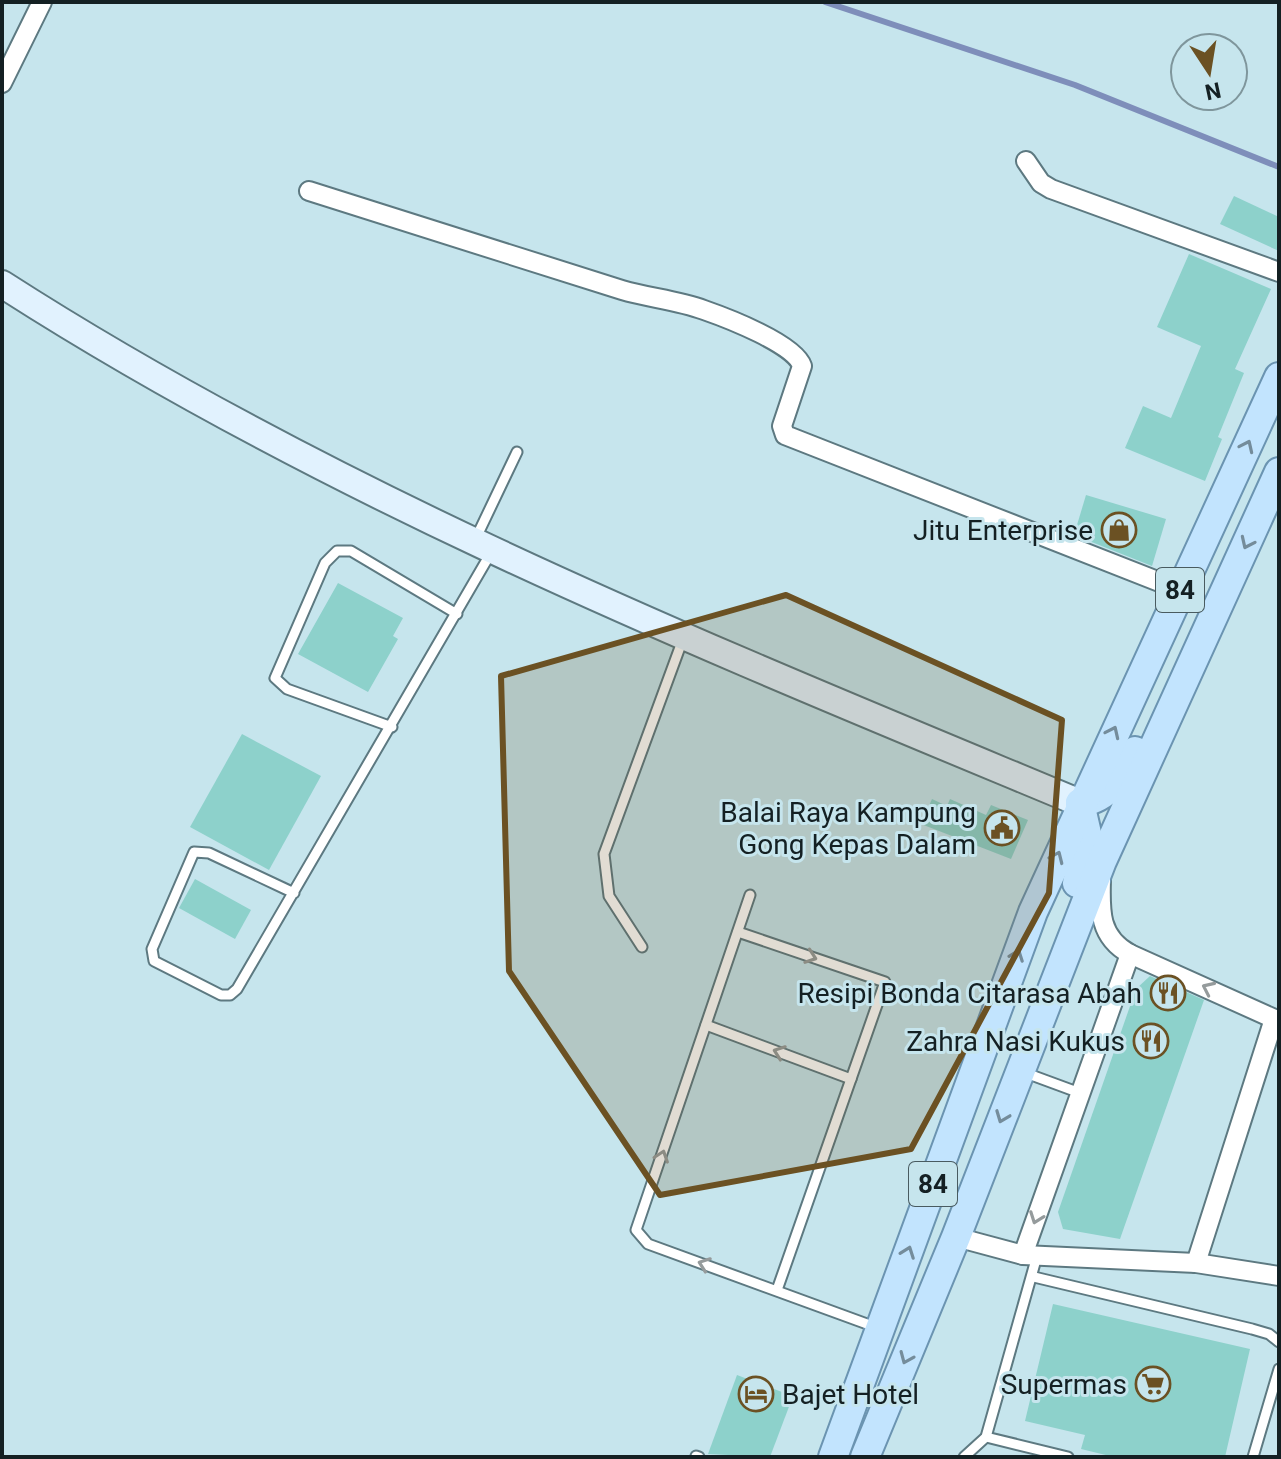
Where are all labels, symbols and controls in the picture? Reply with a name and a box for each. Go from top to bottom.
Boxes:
north arrow [1169,32,1249,112]
text: N [1203,77,1223,105]
one-way arrow [1238,440,1254,454]
shop icon: Jitu Enterprise [1100,511,1138,549]
place label: Jitu Enterprise [913,514,1093,547]
one-way arrow [1240,535,1256,549]
road number: 84 [1156,568,1204,612]
one-way arrow [1103,726,1119,740]
place label: Balai Raya Kampung Gong Kepas Dalam [720,796,976,861]
public building icon: Balai Raya Kampung Gong Kepas Dalam [983,809,1021,847]
one-way arrow [1047,851,1063,865]
one-way arrow [804,947,818,963]
one-way arrow [1007,949,1024,963]
restaurant icon: Resipi Bonda Citarasa Abah [1149,974,1187,1012]
place label: Resipi Bonda Citarasa Abah [797,977,1142,1010]
one-way arrow [1202,982,1216,998]
restaurant icon: Zahra Nasi Kukus [1132,1022,1170,1060]
place label: Zahra Nasi Kukus [906,1025,1125,1058]
one-way arrow [772,1045,786,1062]
one-way arrow [995,1109,1012,1123]
one-way arrow [652,1150,668,1164]
road number: 84 [909,1162,957,1206]
one-way arrow [1029,1210,1046,1224]
one-way arrow [898,1246,915,1260]
one-way arrow [697,1257,711,1274]
one-way arrow [899,1350,915,1364]
supermarket icon: Supermas [1134,1365,1172,1403]
place label: Supermas [1001,1368,1127,1401]
hotel icon: Bajet Hotel [737,1375,775,1413]
place label: Bajet Hotel [782,1378,919,1411]

